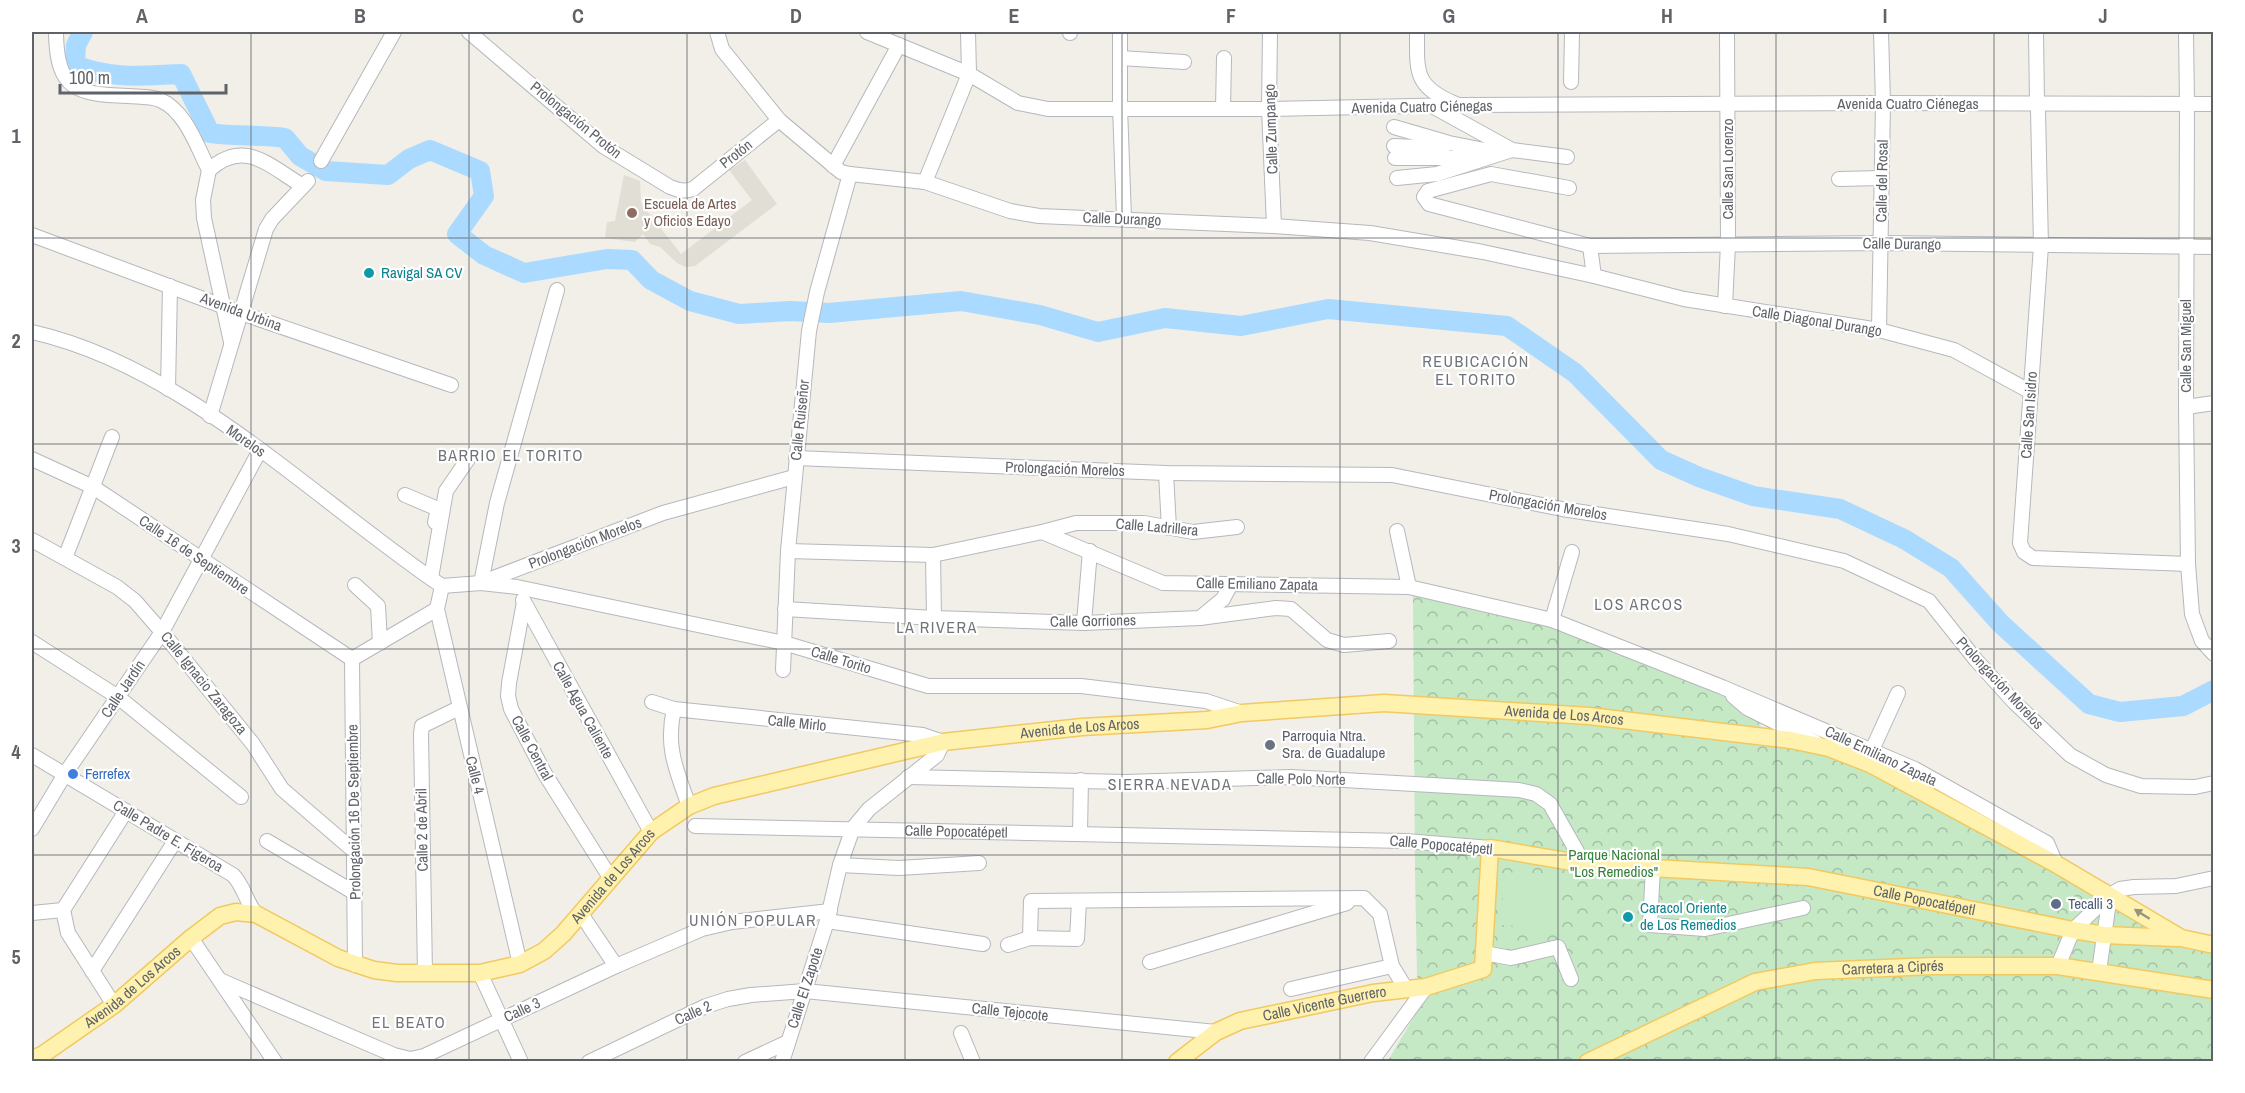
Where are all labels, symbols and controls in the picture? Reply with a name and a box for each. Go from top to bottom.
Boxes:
text: A [136,2,148,29]
text: B [354,2,366,29]
text: C [572,2,584,29]
text: D [790,2,802,29]
text: E [1009,2,1020,29]
text: F [1226,2,1236,29]
text: G [1443,2,1455,29]
text: H [1661,2,1673,29]
text: I [1883,2,1887,29]
text: J [2098,2,2108,29]
scale bar [60,57,226,95]
text: 100 m [69,65,110,90]
street label: Prolongación Protón [526,76,627,163]
street label: Calle Zumpango [1258,83,1283,174]
street label: Avenida Cuatro Ciénegas [1836,93,1979,114]
street label: Avenida Cuatro Ciénegas [1350,95,1493,118]
street label: Calle San Lorenzo [1717,118,1738,220]
text: 1 [11,122,21,149]
street label: Protón [715,134,756,173]
street label: Calle del Rosal [1870,139,1893,223]
place label: Escuela de Artes y Oficios Edayo [644,193,736,231]
marker: Escuela de Artes y Oficios Edayo [625,206,639,220]
street label: Calle Durango [1082,207,1162,230]
street label: Calle Durango [1863,232,1942,255]
place label: Ravigal SA CV [381,262,463,283]
marker: Ravigal SA CV [362,266,376,280]
street label: Avenida Urbina [197,287,285,336]
street label: Calle San Miguel [2175,299,2196,393]
street label: Calle Diagonal Durango [1751,300,1884,341]
text: 2 [11,327,21,354]
district label: REUBICACIÓN EL TORITO [1422,350,1530,390]
street label: Calle San Isidro [2015,370,2042,459]
street label: Calle Ruiseñor [785,378,814,462]
street label: Morelos [222,419,270,462]
district label: BARRIO EL TORITO [438,444,584,466]
street label: Prolongación Morelos [1005,456,1125,481]
street label: Prolongación Morelos [1487,484,1609,525]
street label: Calle 16 de Septiembre [135,510,254,600]
street label: Prolongación Morelos [525,511,644,574]
street label: Calle Ladrillera [1115,512,1199,541]
text: 3 [11,532,21,559]
street label: Calle Emiliano Zapata [1196,572,1318,595]
district label: LOS ARCOS [1594,593,1684,615]
street label: Calle Gorriones [1050,609,1136,632]
district label: LA RIVERA [896,616,978,638]
street label: Calle Ignacio Zaragoza [156,627,253,739]
street label: Prolongación Morelos [1952,632,2049,734]
street label: Calle Torito [808,640,874,679]
street label: Calle Jardín [96,656,150,722]
street label: Calle Agua Caliente [548,657,619,763]
street label: Avenida de Los Arcos [1503,700,1625,730]
street label: Calle Mirlo [767,709,828,736]
street label: Calle Central [506,711,558,784]
street label: Avenida de Los Arcos [1018,713,1140,744]
street label: Calle Emiliano Zapata [1822,720,1941,791]
street label: Prolongación 16 De Septiembre [341,724,366,900]
place label: Parroquia Ntra. Sra. de Guadalupe [1282,725,1385,763]
text: 4 [11,738,21,765]
marker: Parroquia Ntra. Sra. de Guadalupe [1263,738,1277,752]
street label: Calle 4 [461,754,490,796]
place label: Ferrefex [85,763,131,784]
marker: Ferrefex [66,767,80,781]
street label: Calle Polo Norte [1256,767,1346,790]
district label: SIERRA NEVADA [1108,773,1232,795]
street label: Calle 2 de Abril [410,788,433,872]
street label: Calle Padre E. Figeroa [109,794,227,877]
street label: Calle Popocatépetl [904,819,1008,843]
street label: Avenida de Los Arcos [565,824,660,929]
street label: Calle Popocatépetl [1389,830,1493,859]
park label: Parque Nacional "Los Remedios" [1568,844,1660,882]
street label: Calle Popocatépetl [1872,879,1977,920]
place label: Tecalli 3 [2068,893,2113,914]
place label: Caracol Oriente de Los Remedios [1640,897,1736,935]
marker: Tecalli 3 [2049,897,2063,911]
district label: UNIÓN POPULAR [689,909,817,931]
one-way arrow [2134,909,2150,920]
marker: Caracol Oriente de Los Remedios [1621,910,1635,924]
street label: Avenida de Los Arcos [79,941,185,1033]
text: 5 [11,943,21,970]
street label: Calle El Zapote [782,944,828,1031]
street label: Carretera a Ciprés [1841,955,1944,980]
street label: Calle Vicente Guerrero [1261,981,1388,1026]
street label: Calle 3 [500,992,544,1027]
street label: Calle 2 [671,995,715,1030]
street label: Calle Tejocote [971,997,1050,1026]
district label: EL BEATO [372,1011,446,1033]

